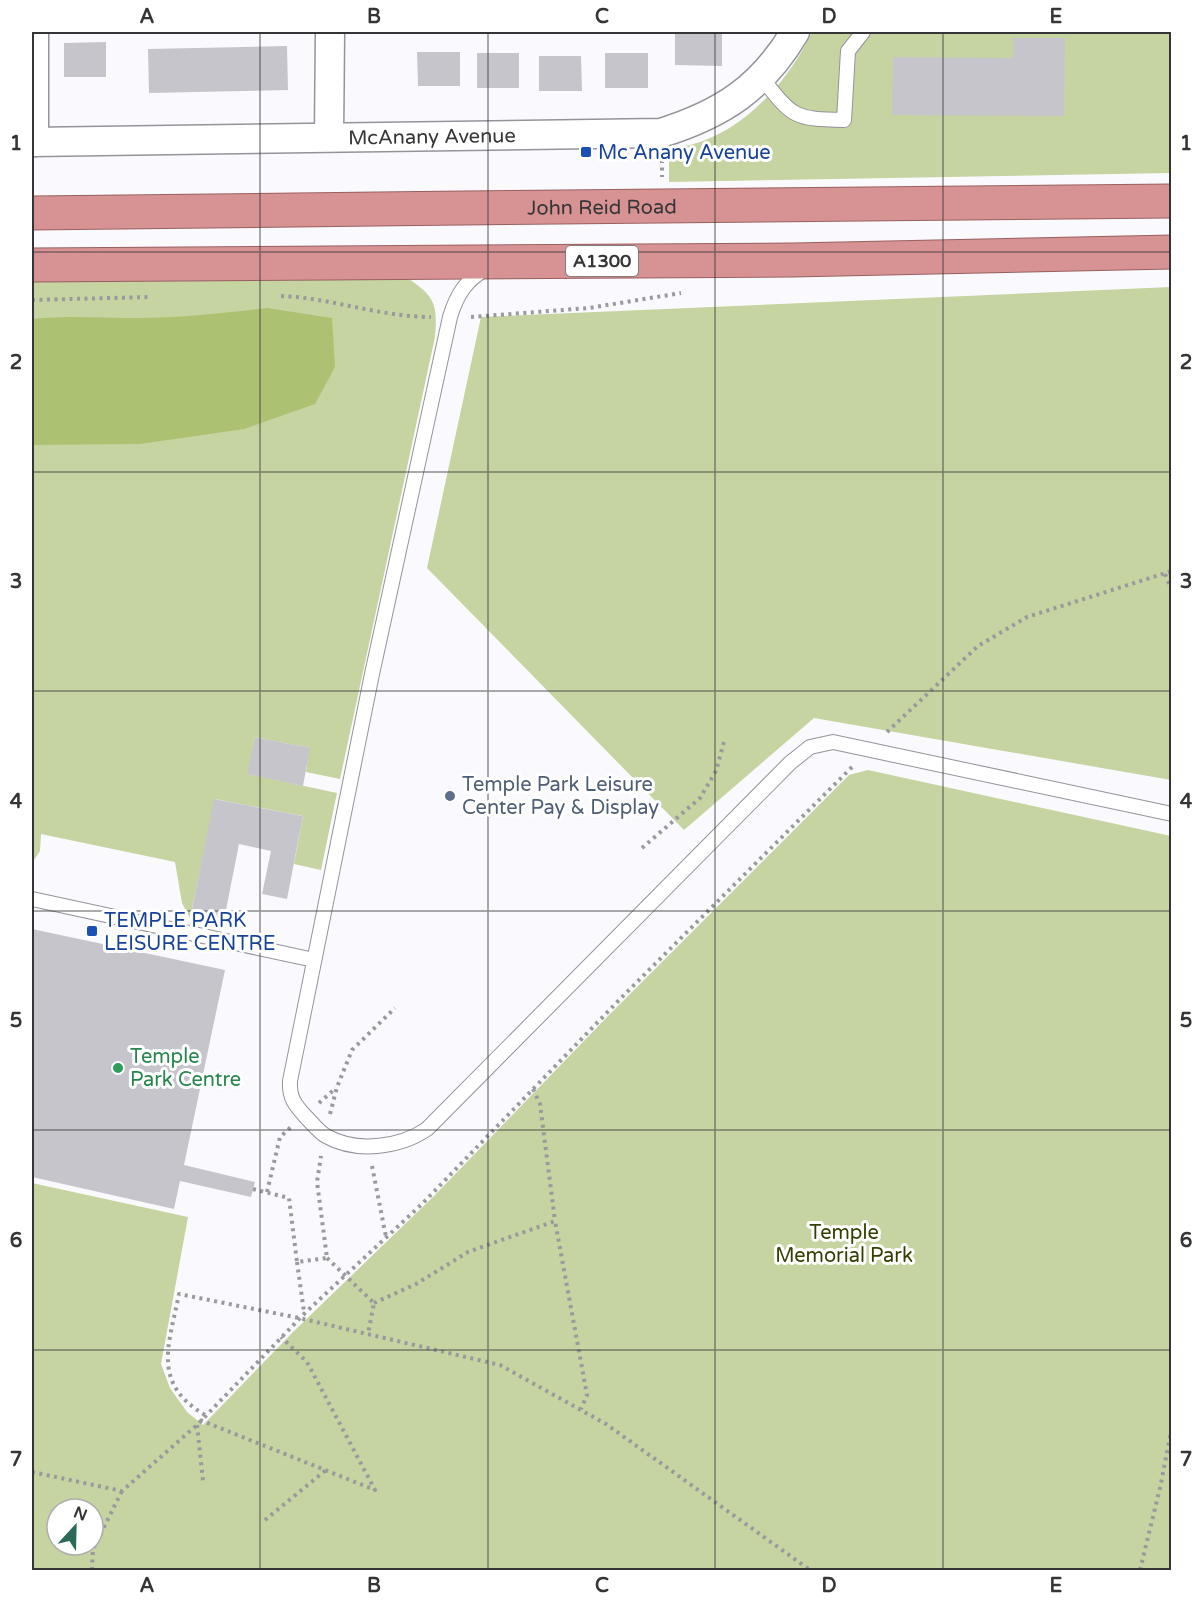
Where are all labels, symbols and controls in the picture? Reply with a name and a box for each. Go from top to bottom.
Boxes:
text: A [140,5,155,29]
text: B [367,5,381,29]
text: C [595,5,609,29]
text: D [821,5,837,29]
text: E [1050,5,1063,29]
street label: McAnany Avenue [348,124,516,150]
text: 1 [10,132,22,156]
text: 1 [1180,132,1192,156]
place label: Mc Anany Avenue [598,141,771,165]
marker: Mc Anany Avenue [579,145,593,159]
street label: John Reid Road [527,195,677,221]
road number: A1300 [566,246,638,276]
text: 2 [10,351,22,375]
text: 2 [1180,351,1192,375]
text: 3 [10,570,22,594]
text: 3 [1180,570,1192,594]
place label: Temple Park Leisure Center Pay & Display [462,773,659,820]
marker: Temple Park Leisure Center Pay & Display [443,789,457,803]
text: 4 [10,790,23,814]
text: 4 [1180,790,1193,814]
place label: TEMPLE PARK LEISURE CENTRE [104,909,276,956]
marker: TEMPLE PARK LEISURE CENTRE [85,924,99,938]
text: 5 [10,1009,22,1033]
text: 5 [1180,1009,1192,1033]
place label: Temple Park Centre [130,1045,241,1092]
marker: Temple Park Centre [111,1061,125,1075]
park label: Temple Memorial Park [775,1221,913,1268]
text: 6 [10,1229,22,1253]
text: 6 [1180,1229,1192,1253]
text: 7 [10,1448,22,1472]
text: 7 [1180,1448,1192,1472]
north arrow [45,1497,105,1557]
text: N [71,1502,90,1526]
text: A [140,1574,155,1598]
text: B [367,1574,381,1598]
text: C [595,1574,609,1598]
text: D [821,1574,837,1598]
text: E [1050,1574,1063,1598]

